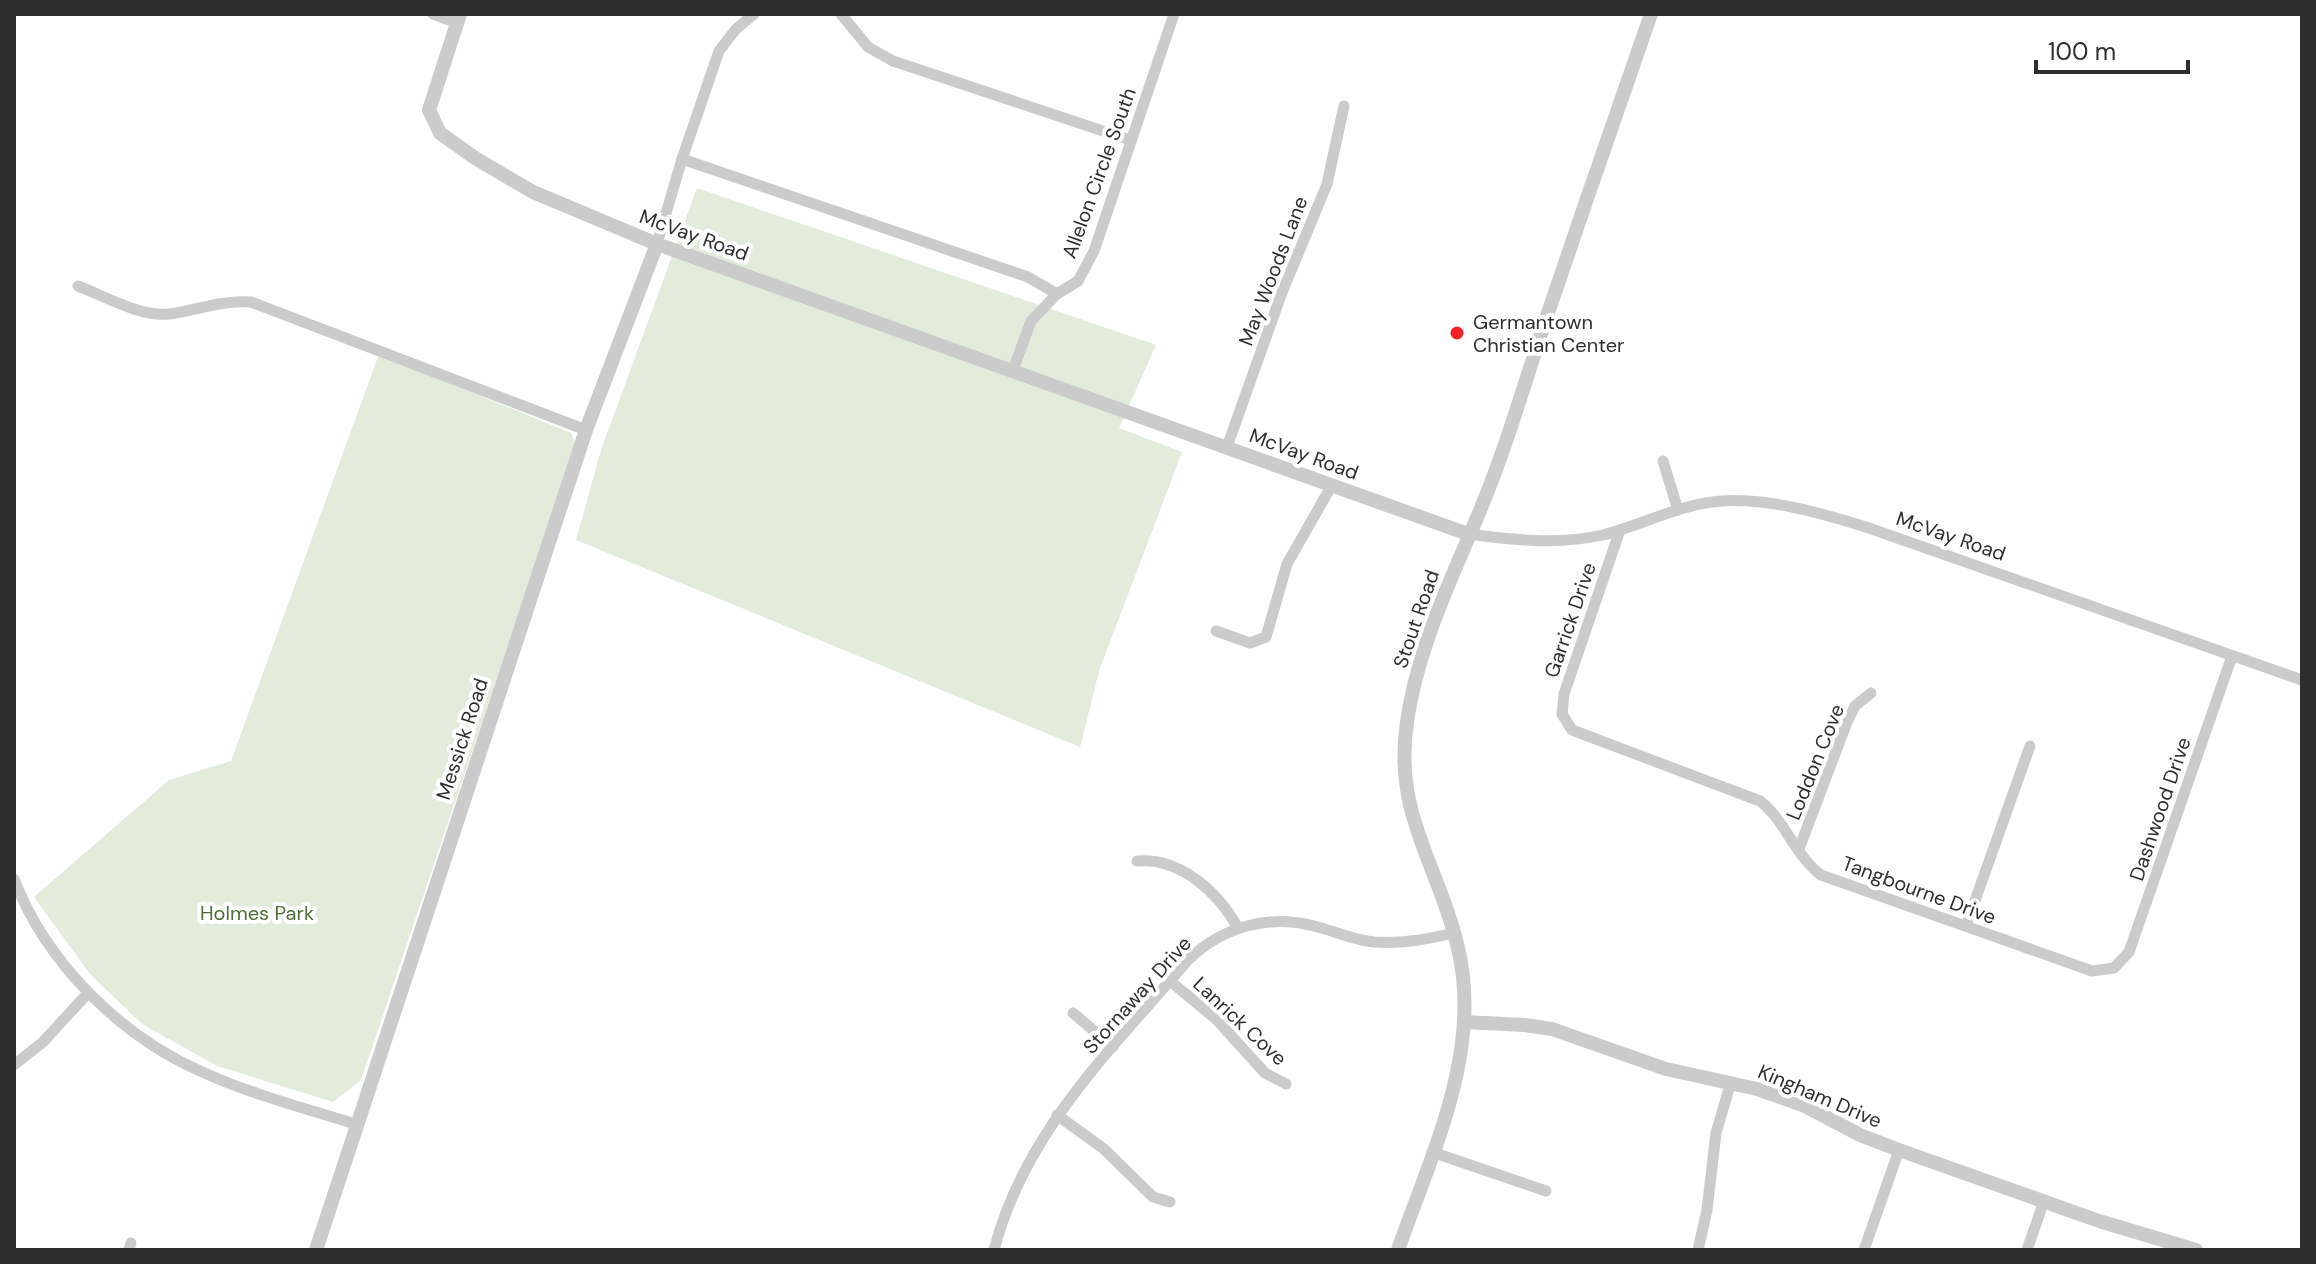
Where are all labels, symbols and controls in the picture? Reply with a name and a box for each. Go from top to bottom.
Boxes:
scale bar [2036,24,2188,74]
text: 100 m [2048,36,2116,67]
street label: Allelon Circle South [1056,84,1142,262]
street label: May Woods Lane [1233,193,1313,349]
street label: McVay Road [636,203,752,267]
place label: Germantown Christian Center [1473,309,1624,358]
marker: Germantown Christian Center [1448,324,1466,342]
street label: McVay Road [1246,422,1362,486]
street label: McVay Road [1893,505,2009,567]
street label: Garrick Drive [1538,559,1602,681]
street label: Stout Road [1387,566,1445,672]
street label: Messick Road [430,675,494,803]
street label: Loddon Cove [1780,700,1850,824]
street label: Dashwood Drive [2123,734,2197,884]
street label: Tangbourne Drive [1838,850,2000,930]
park label: Holmes Park [200,900,314,926]
street label: Stornaway Drive [1077,931,1197,1059]
street label: Lanrick Cove [1188,971,1292,1071]
street label: Kingham Drive [1754,1058,1886,1134]

